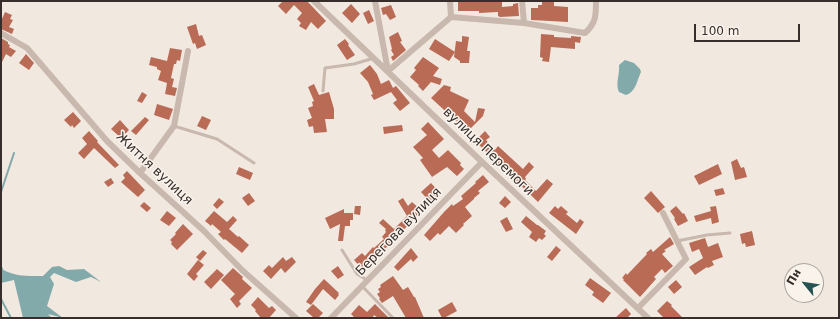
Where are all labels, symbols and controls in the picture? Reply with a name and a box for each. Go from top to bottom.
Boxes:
scale bar [696,16,802,42]
text: 100 m [701,24,739,38]
street label: вулиця Перемоги [439,105,537,199]
street label: Житня вулиця [112,129,196,209]
street label: Берегова вулиця [353,185,445,279]
north arrow [784,263,824,303]
text: Пн [784,267,804,288]

